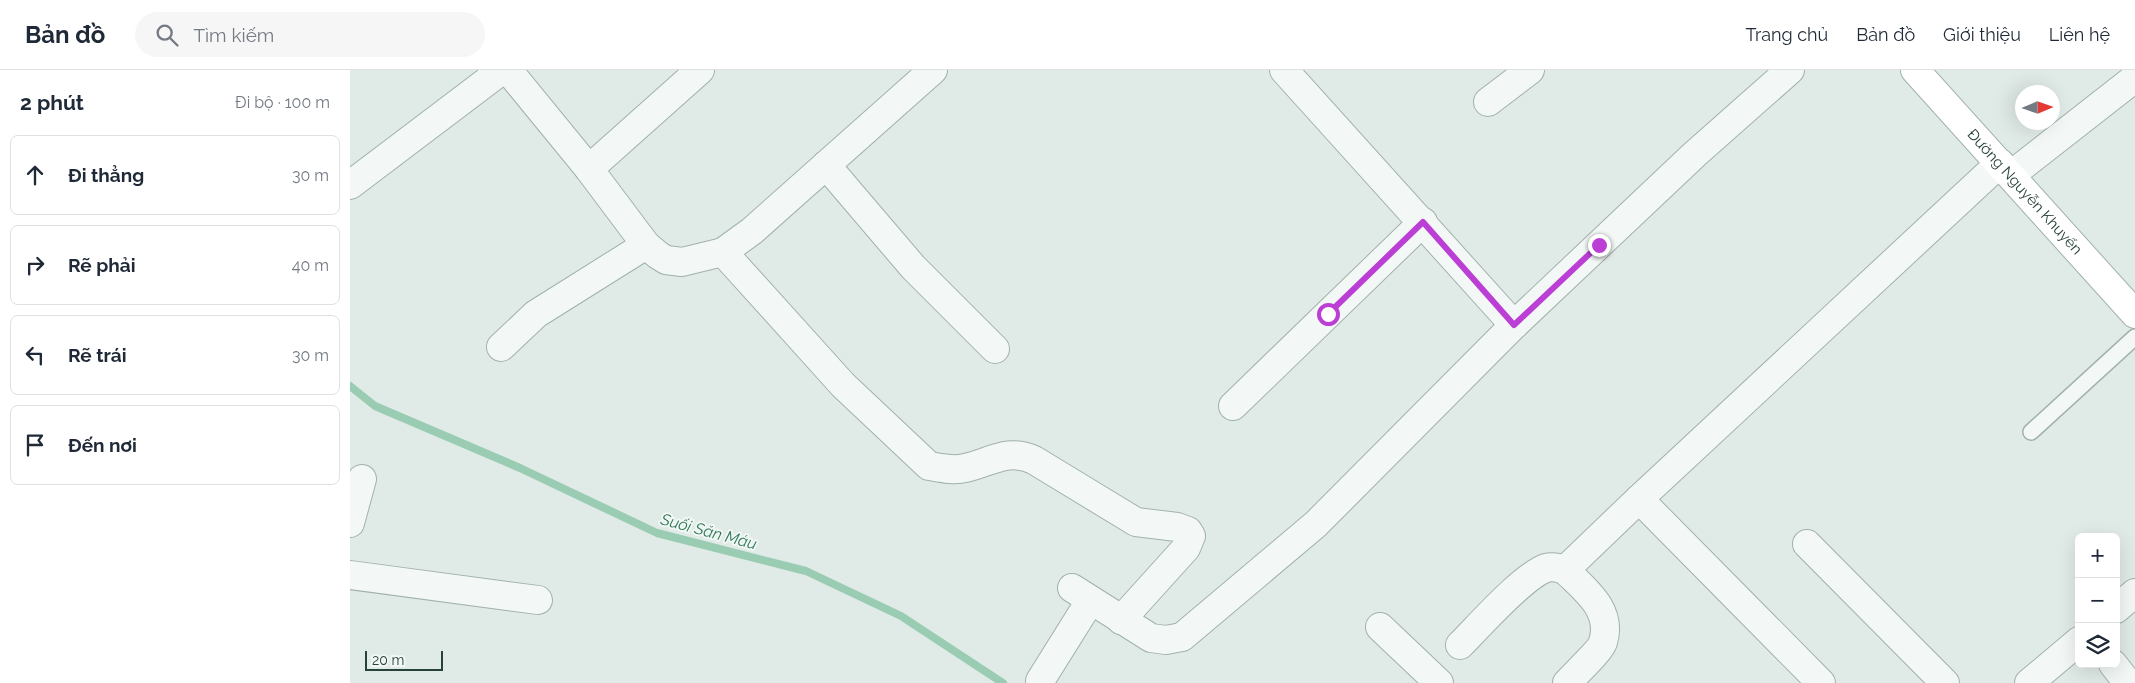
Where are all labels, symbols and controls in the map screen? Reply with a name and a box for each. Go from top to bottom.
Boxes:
search box [135,12,485,57]
text: Bản đồ [25,20,105,49]
icon: search [153,21,181,49]
text: Tìm kiếm [193,24,274,46]
text: Trang chủ [1746,24,1828,45]
text: Bản đồ [1856,24,1915,45]
text: Giới thiệu [1943,24,2021,45]
text: Liên hệ [2049,24,2110,45]
north arrow [2015,85,2060,130]
text: 2 phút [20,90,84,115]
text: Đi bộ · 100 m [235,93,330,112]
street label: Đường Nguyễn Khuyến [1964,125,2086,258]
icon: ahead [21,161,49,189]
text: Đi thẳng [68,164,144,186]
text: 30 m [292,166,329,185]
route end [1588,234,1611,257]
icon: right [21,251,49,279]
text: Rẽ phải [68,254,136,276]
text: 40 m [292,256,329,275]
route start [1317,303,1340,326]
icon: left [21,341,49,369]
text: Rẽ trái [68,344,127,366]
text: 30 m [292,346,329,365]
icon: arrive [21,431,49,459]
text: Đến nơi [68,434,137,456]
water label: Suối Săn Máu [658,509,759,553]
map controls [2075,533,2120,668]
button: + [2075,533,2120,578]
button: − [2075,578,2120,623]
button: layers [2075,623,2120,668]
scale bar [365,648,442,671]
text: 20 m [372,652,404,668]

